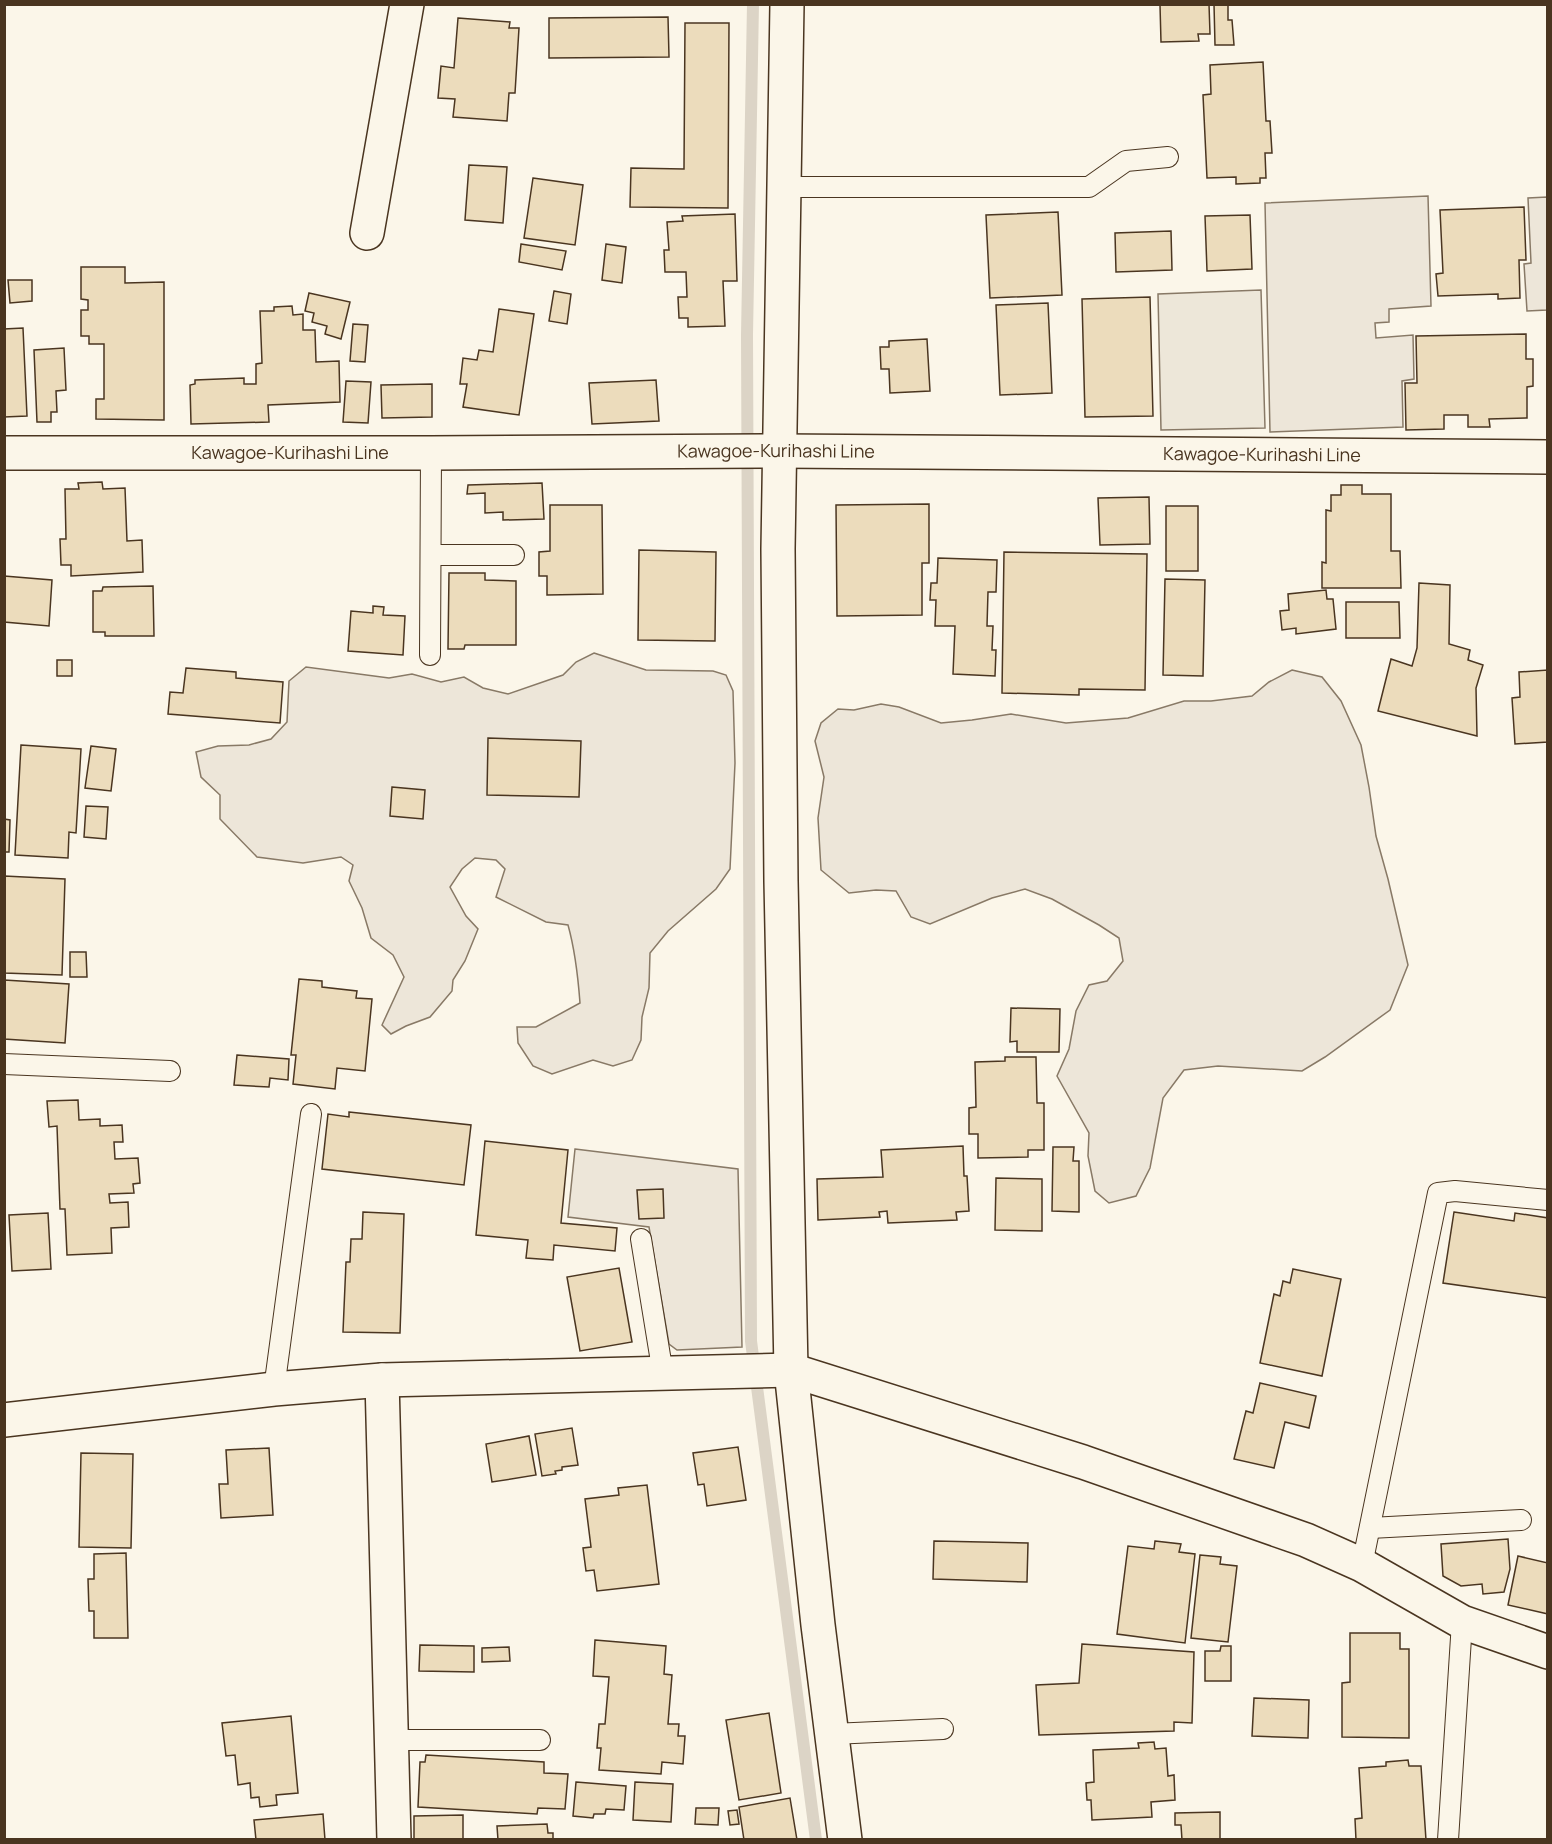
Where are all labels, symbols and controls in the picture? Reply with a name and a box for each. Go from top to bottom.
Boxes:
street label: Kawagoe-Kurihashi Line [677,438,875,463]
street label: Kawagoe-Kurihashi Line [191,440,389,464]
street label: Kawagoe-Kurihashi Line [1163,441,1361,467]

